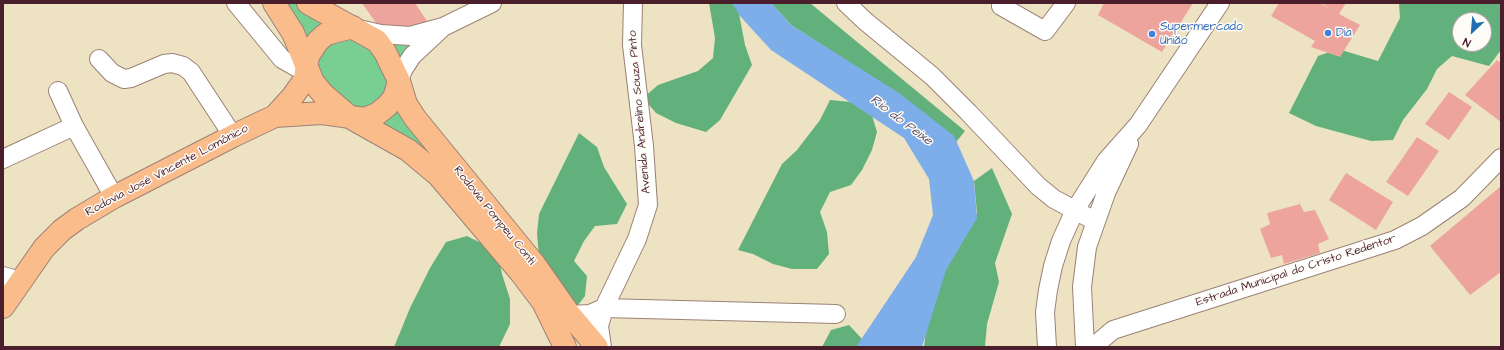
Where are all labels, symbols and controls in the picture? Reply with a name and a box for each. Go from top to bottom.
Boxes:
north arrow [1452,12,1492,52]
place label: Supermercado União [1160,20,1243,48]
place label: Dia [1336,26,1352,40]
marker: Dia [1323,28,1333,38]
marker: Supermercado União [1147,29,1157,39]
street label: Avenida Andrelino Souza Pinto [626,30,654,194]
text: N [1461,34,1473,51]
water label: Rio do Peixe [867,93,935,149]
street label: Rodovia José Vincente Lomônico [83,122,251,220]
street label: Rodovia Pompeu Conti [450,164,538,268]
street label: Estrada Municipal do Cristo Redentor [1194,232,1398,310]

